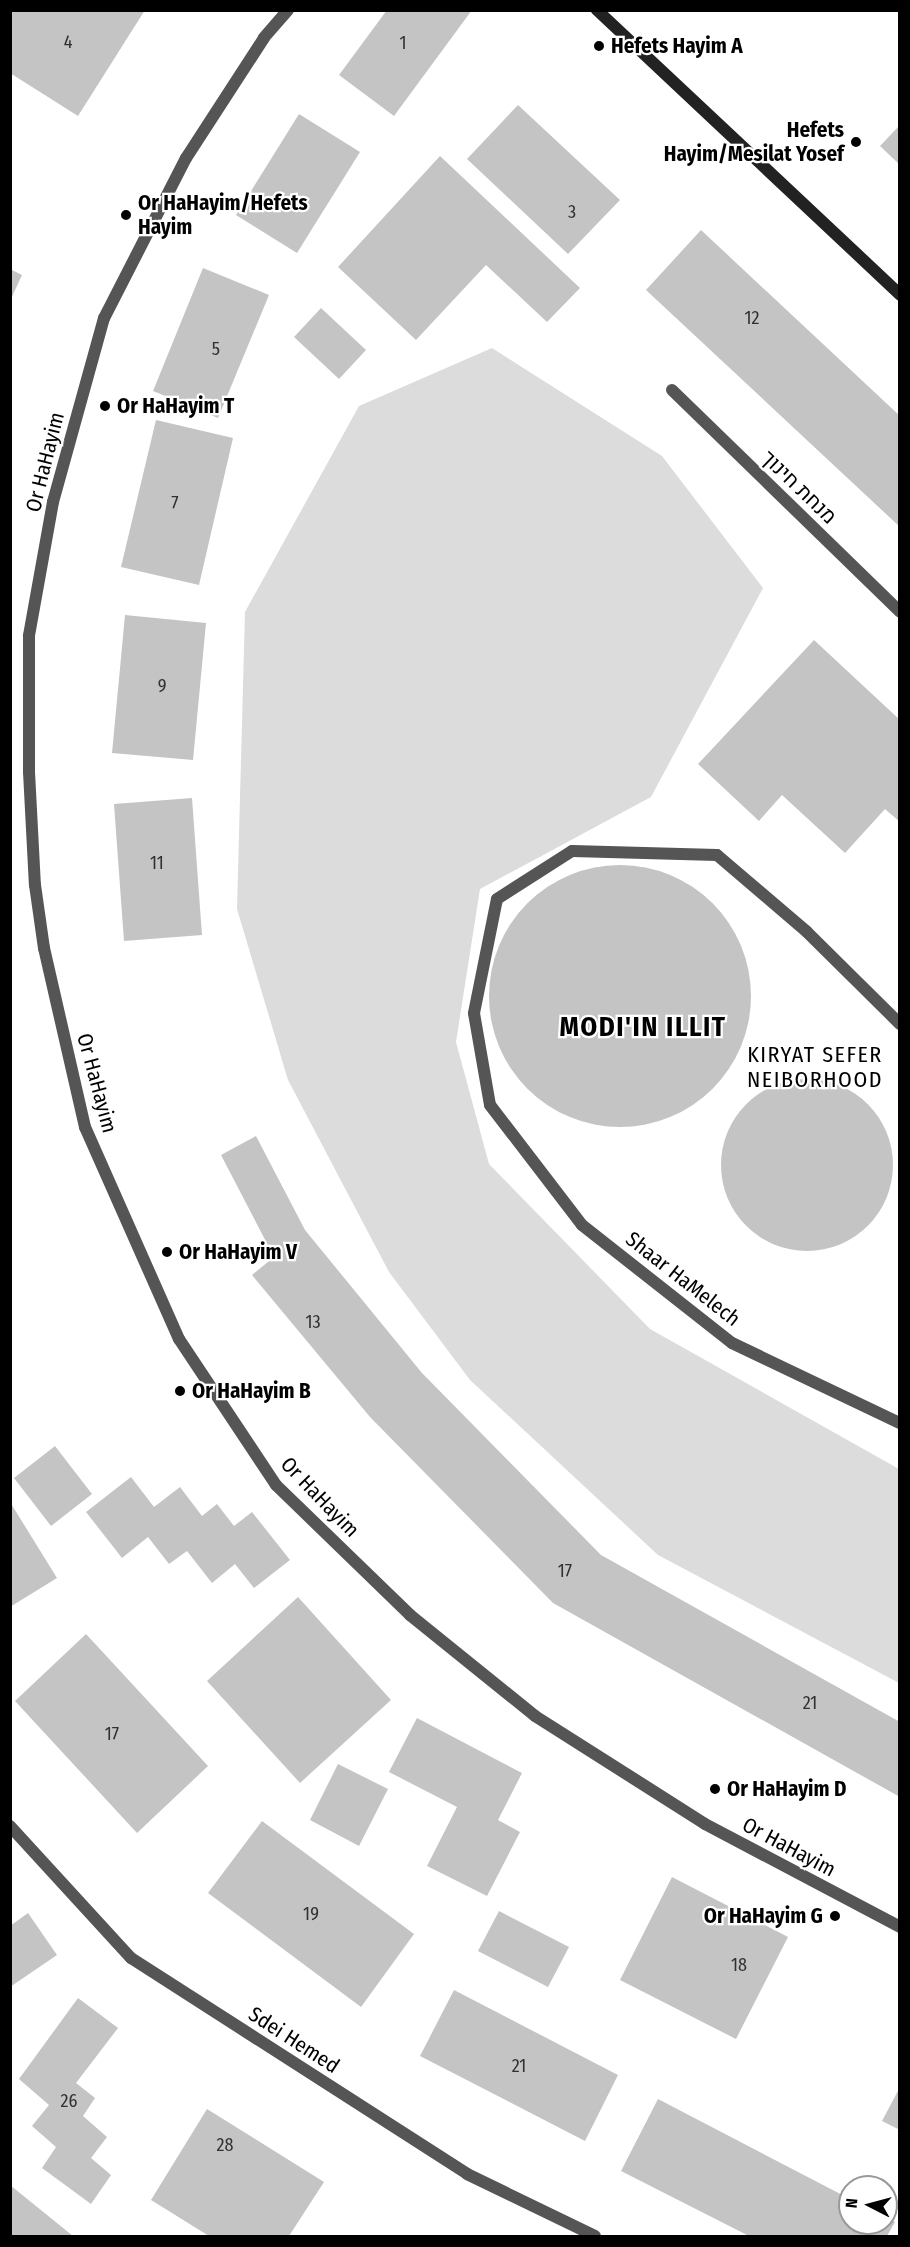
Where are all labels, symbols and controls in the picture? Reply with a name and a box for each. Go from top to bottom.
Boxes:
house number: 4 [64,31,72,53]
house number: 1 [399,32,407,54]
place label: Hefets Hayim A [611,33,743,59]
marker: Hefets Hayim A [592,39,606,53]
place label: Hefets Hayim/Mesilat Yosef [664,117,844,167]
marker: Hefets Hayim/Mesilat Yosef [849,135,863,149]
place label: Or HaHayim/Hefets Hayim [138,190,308,240]
house number: 3 [568,201,576,223]
marker: Or HaHayim/Hefets Hayim [119,208,133,222]
house number: 12 [745,307,759,329]
house number: 5 [212,338,220,360]
place label: Or HaHayim T [117,393,234,419]
marker: Or HaHayim T [98,399,112,413]
street label: Or HaHayim [20,409,70,515]
street label: מנחת חינוך [756,445,842,529]
house number: 7 [171,492,179,514]
house number: 9 [158,675,166,697]
house number: 11 [150,852,164,874]
district label: MODI'IN ILLIT [560,1012,726,1044]
street label: Or HaHayim [72,1030,122,1136]
district label: KIRYAT SEFER NEIBORHOOD [747,1041,883,1092]
street label: Shaar HaMelech [621,1226,745,1332]
place label: Or HaHayim V [179,1239,297,1265]
marker: Or HaHayim V [160,1245,174,1259]
house number: 13 [305,1311,321,1333]
place label: Or HaHayim B [192,1378,311,1404]
marker: Or HaHayim B [173,1384,187,1398]
street label: Or HaHayim [276,1452,364,1542]
house number: 17 [558,1560,572,1582]
house number: 21 [803,1692,817,1714]
house number: 17 [105,1723,119,1745]
place label: Or HaHayim D [727,1776,846,1802]
marker: Or HaHayim D [708,1782,722,1796]
street label: Or HaHayim [738,1812,840,1882]
house number: 19 [303,1903,319,1925]
place label: Or HaHayim G [704,1903,823,1929]
marker: Or HaHayim G [828,1909,842,1923]
house number: 18 [731,1954,747,1976]
street label: Sdei Hemed [244,2001,344,2079]
house number: 21 [512,2055,526,2077]
house number: 26 [61,2090,77,2112]
house number: 28 [217,2134,233,2156]
north arrow [838,2175,898,2235]
text: N [842,2198,862,2209]

